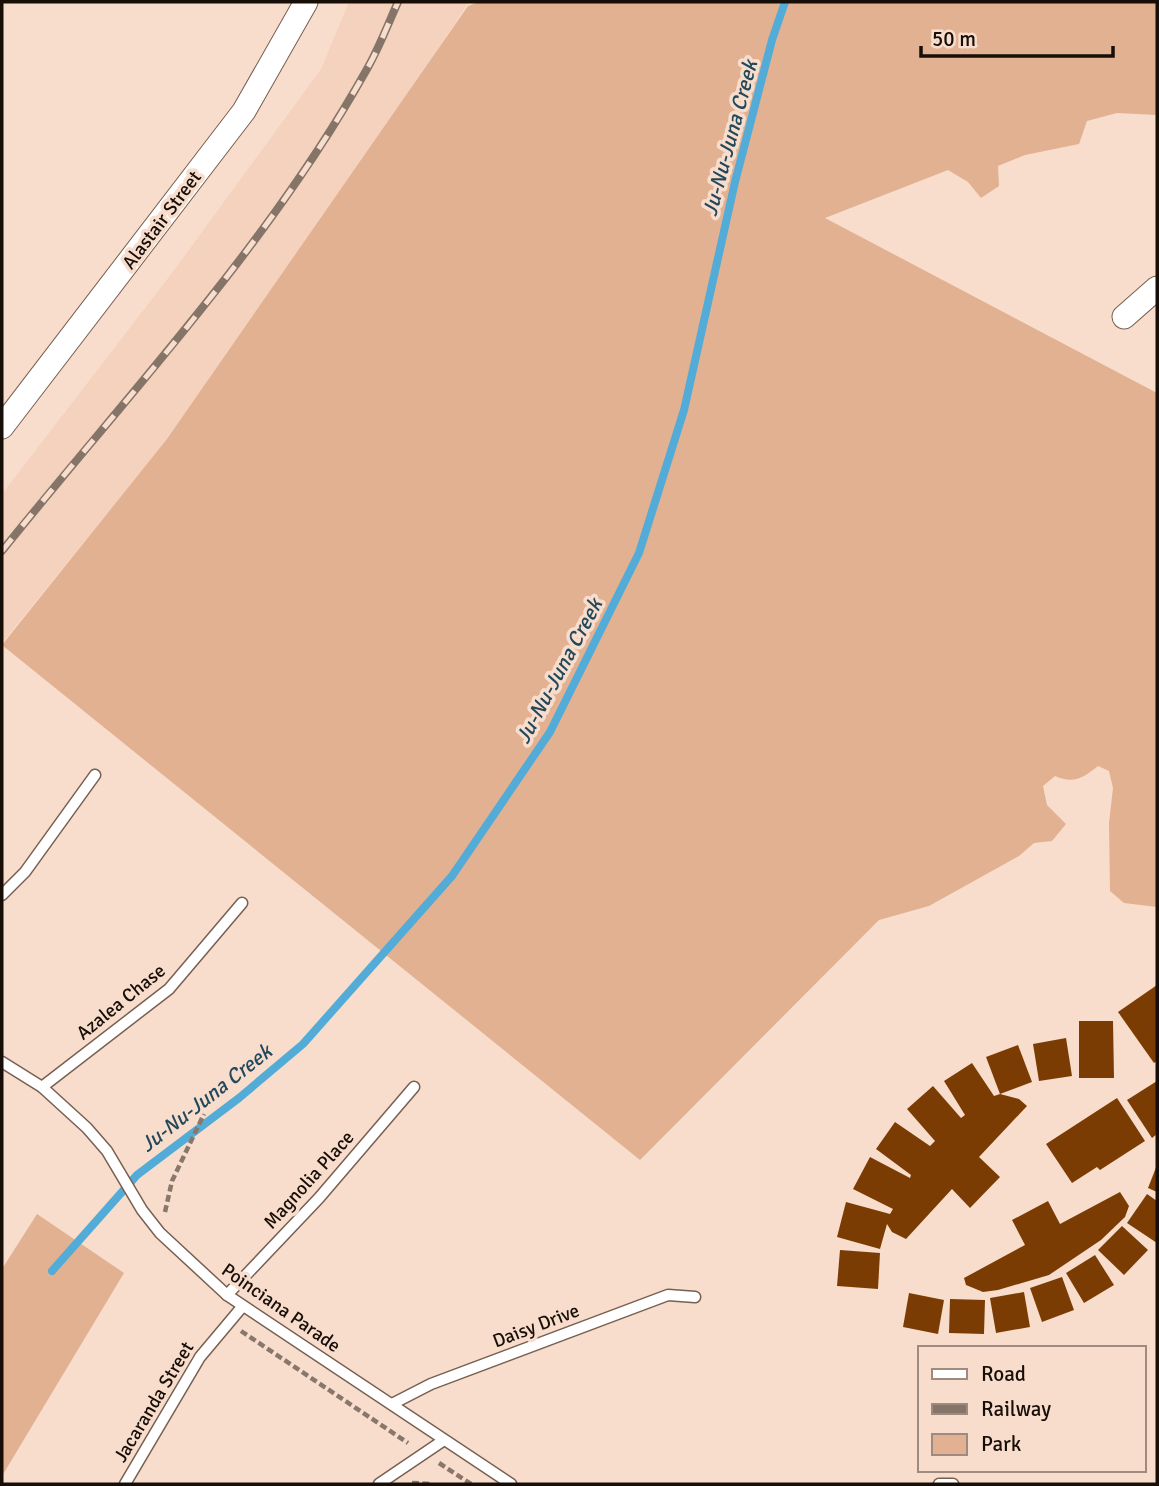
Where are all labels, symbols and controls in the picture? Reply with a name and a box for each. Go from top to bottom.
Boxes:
scale bar [921,14,1114,58]
text: 50 m [932,26,976,52]
water label: Ju-Nu-Juna Creek [697,55,764,219]
street label: Alastair Street [117,166,207,274]
water label: Ju-Nu-Juna Creek [510,592,609,748]
street label: Azalea Chase [72,959,170,1045]
water label: Ju-Nu-Juna Creek [135,1037,279,1158]
street label: Magnolia Place [259,1126,359,1234]
street label: Poinciana Parade [217,1258,345,1358]
street label: Daisy Drive [489,1299,583,1353]
street label: Jacaranda Street [109,1337,200,1467]
legend [918,1346,1145,1472]
text: Road [981,1361,1026,1387]
text: Railway [981,1396,1051,1422]
text: Park [981,1431,1022,1457]

